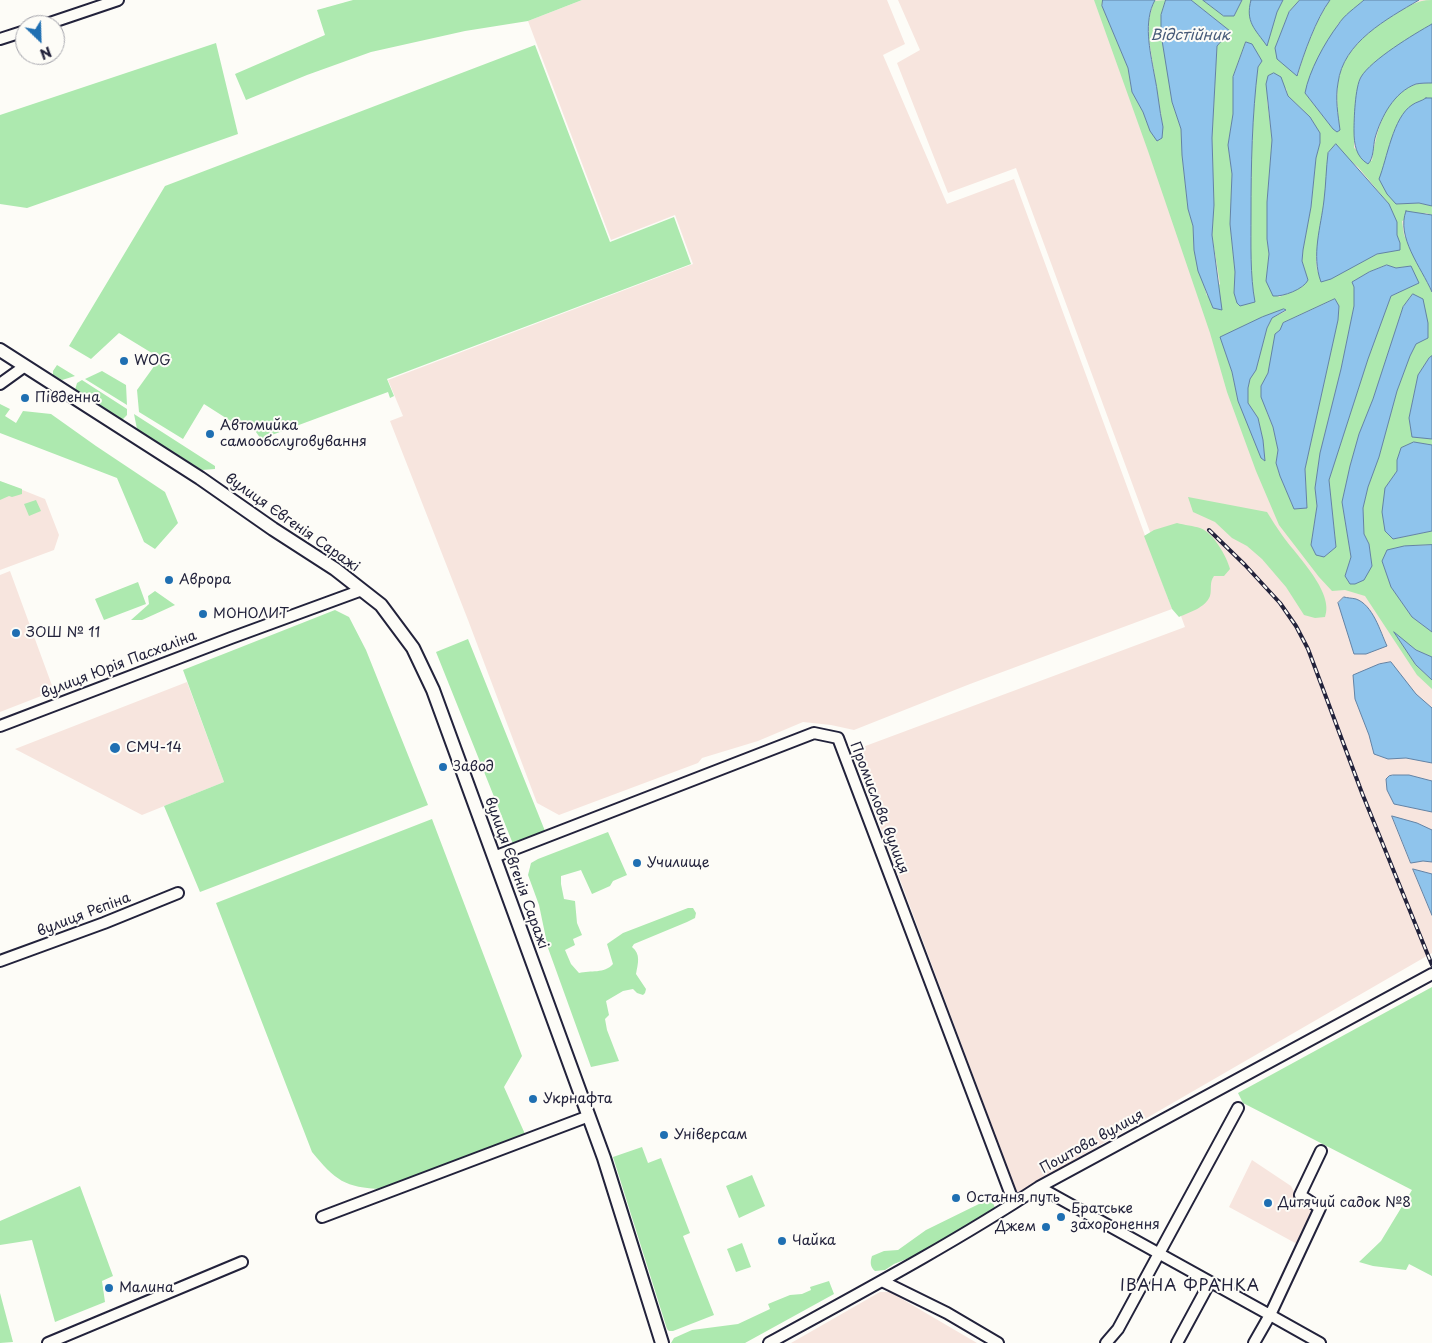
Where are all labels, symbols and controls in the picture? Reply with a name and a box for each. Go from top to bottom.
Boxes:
north arrow [15,15,65,65]
water label: Відстійник [1150,27,1230,45]
text: N [37,41,55,65]
place label: WOG [134,353,171,369]
marker: WOG [118,355,130,367]
place label: Південна [35,390,100,406]
marker: Південна [19,392,31,404]
place label: Автомийка самообслуговування [220,418,367,451]
marker: Автомийка самообслуговування [204,428,216,440]
street label: вулиця Євгенія Саражі [222,470,362,576]
place label: Аврора [179,572,231,588]
marker: Аврора [163,574,175,586]
place label: МОНОЛИТ [213,606,289,622]
marker: МОНОЛИТ [197,608,209,620]
place label: ЗОШ № 11 [26,625,100,641]
marker: ЗОШ № 11 [10,627,22,639]
street label: вулиця Юрія Пасхаліна [39,628,199,702]
place label: СМЧ-14 [126,740,182,756]
street label: Промислова вулиця [846,740,912,876]
marker: СМЧ-14 [108,741,122,755]
place label: Завод [453,759,494,775]
marker: Завод [437,761,449,773]
street label: вулиця Євгенія Саражі [481,795,551,951]
place label: Училище [647,855,710,871]
marker: Училище [631,857,643,869]
street label: вулиця Рєпіна [35,889,133,941]
place label: Укрнафта [543,1091,612,1107]
marker: Укрнафта [527,1093,539,1105]
street label: Поштова вулиця [1037,1107,1147,1177]
place label: Універсам [674,1127,748,1143]
marker: Універсам [658,1129,670,1141]
place label: Остання путь [966,1190,1060,1206]
marker: Остання путь [950,1192,962,1204]
place label: Дитячий садок №8 [1278,1195,1411,1211]
marker: Дитячий садок №8 [1262,1197,1274,1209]
place label: Братське захоронення [1071,1201,1160,1234]
marker: Братське захоронення [1055,1211,1067,1223]
place label: Джем [995,1219,1036,1235]
marker: Джем [1040,1221,1052,1233]
place label: Чайка [792,1233,836,1249]
marker: Чайка [776,1235,788,1247]
district label: ІВАНА ФРАНКА [1119,1277,1261,1297]
place label: Малина [119,1280,174,1296]
marker: Малина [103,1282,115,1294]

